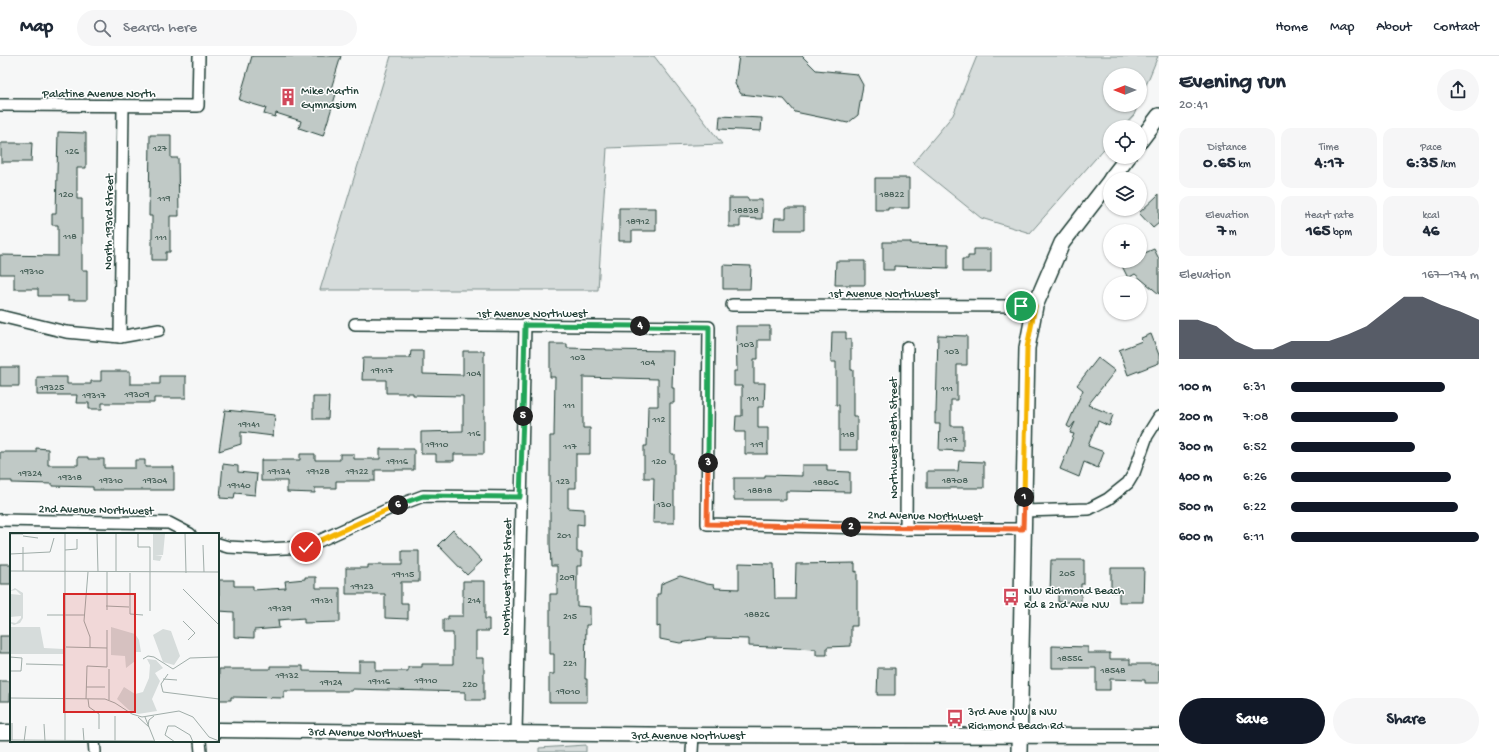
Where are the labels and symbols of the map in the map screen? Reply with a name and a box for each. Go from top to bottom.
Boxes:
north arrow [1103,68,1147,112]
place label: Mike Martin Gymnasium [301,85,359,113]
building icon: Mike Martin Gymnasium [278,87,298,107]
street label: Palatine Avenue North [41,88,156,102]
house number: 127 [152,143,168,155]
house number: 126 [64,146,80,158]
street label: North 193rd Street [102,173,118,270]
house number: 120 [58,189,74,201]
house number: 18822 [879,189,904,201]
house number: 119 [156,193,171,205]
house number: 18838 [732,205,759,217]
house number: 18912 [625,216,650,228]
house number: 118 [62,231,77,243]
house number: 111 [154,232,167,244]
house number: 19310 [19,266,44,278]
street label: 1st Avenue Northwest [828,288,940,302]
pin [1004,289,1038,323]
street label: 1st Avenue Northwest [476,308,588,322]
pin: 4 [630,316,650,336]
house number: 103 [739,339,754,351]
house number: 103 [944,346,959,358]
house number: 103 [570,352,585,364]
house number: 104 [640,357,655,369]
house number: 19117 [370,365,394,377]
house number: 104 [466,368,481,380]
street label: Northwest 188th Street [888,376,902,499]
house number: 19325 [39,382,64,394]
house number: 111 [940,383,953,395]
house number: 19309 [124,389,149,401]
house number: 19317 [81,390,107,402]
house number: 111 [746,393,759,405]
house number: 111 [562,400,575,412]
pin: 5 [513,406,533,426]
house number: 112 [652,414,666,426]
house number: 19141 [237,419,260,431]
house number: 116 [466,428,481,440]
house number: 118 [840,429,855,441]
house number: 117 [943,434,958,446]
house number: 19110 [425,439,449,451]
house number: 119 [749,439,764,451]
house number: 117 [562,441,577,453]
pin: 3 [698,453,718,473]
house number: 19116 [385,456,409,468]
house number: 120 [651,456,667,468]
house number: 19134 [266,466,291,478]
house number: 19128 [305,466,330,478]
house number: 19122 [345,466,369,478]
house number: 19324 [17,468,42,480]
house number: 19318 [57,472,82,484]
house number: 19310 [98,475,123,487]
house number: 19304 [142,475,168,487]
house number: 18708 [941,475,968,487]
house number: 123 [555,476,570,488]
house number: 18806 [812,477,840,489]
house number: 19140 [226,480,251,492]
house number: 18818 [747,485,773,497]
pin: 1 [1014,487,1034,507]
pin: 6 [388,495,408,515]
house number: 130 [656,499,672,511]
street label: 2nd Avenue Northwest [38,503,155,519]
street label: 2nd Avenue Northwest [867,509,984,525]
street label: Northwest 191st Street [500,517,516,636]
pin: 2 [841,517,861,537]
pin [289,530,323,564]
house number: 201 [557,530,571,542]
inset map [10,533,219,742]
house number: 205 [1059,568,1075,580]
house number: 19115 [391,569,414,581]
house number: 209 [559,572,575,584]
house number: 19123 [349,581,374,593]
place label: NW Richmond Beach Rd & 2nd Ave NW [1024,585,1125,613]
bus stop icon: NW Richmond Beach Rd & 2nd Ave NW [1001,587,1021,607]
house number: 19131 [310,595,333,607]
house number: 214 [467,595,481,607]
house number: 19139 [267,603,292,615]
house number: 18826 [744,609,770,621]
house number: 215 [563,611,577,623]
house number: 18556 [1056,653,1083,665]
house number: 221 [563,658,577,670]
house number: 18548 [1100,665,1126,677]
house number: 19132 [274,670,299,682]
house number: 19110 [414,675,438,687]
house number: 19116 [367,676,391,688]
house number: 19124 [319,677,343,689]
house number: 220 [462,679,478,691]
house number: 19010 [555,686,581,698]
place label: 3rd Ave NW & NW Richmond Beach Rd [967,706,1064,734]
bus stop icon: 3rd Ave NW & NW Richmond Beach Rd [945,708,965,728]
street label: 3rd Avenue Northwest [307,726,423,742]
street label: 3rd Avenue Northwest [630,730,746,744]

